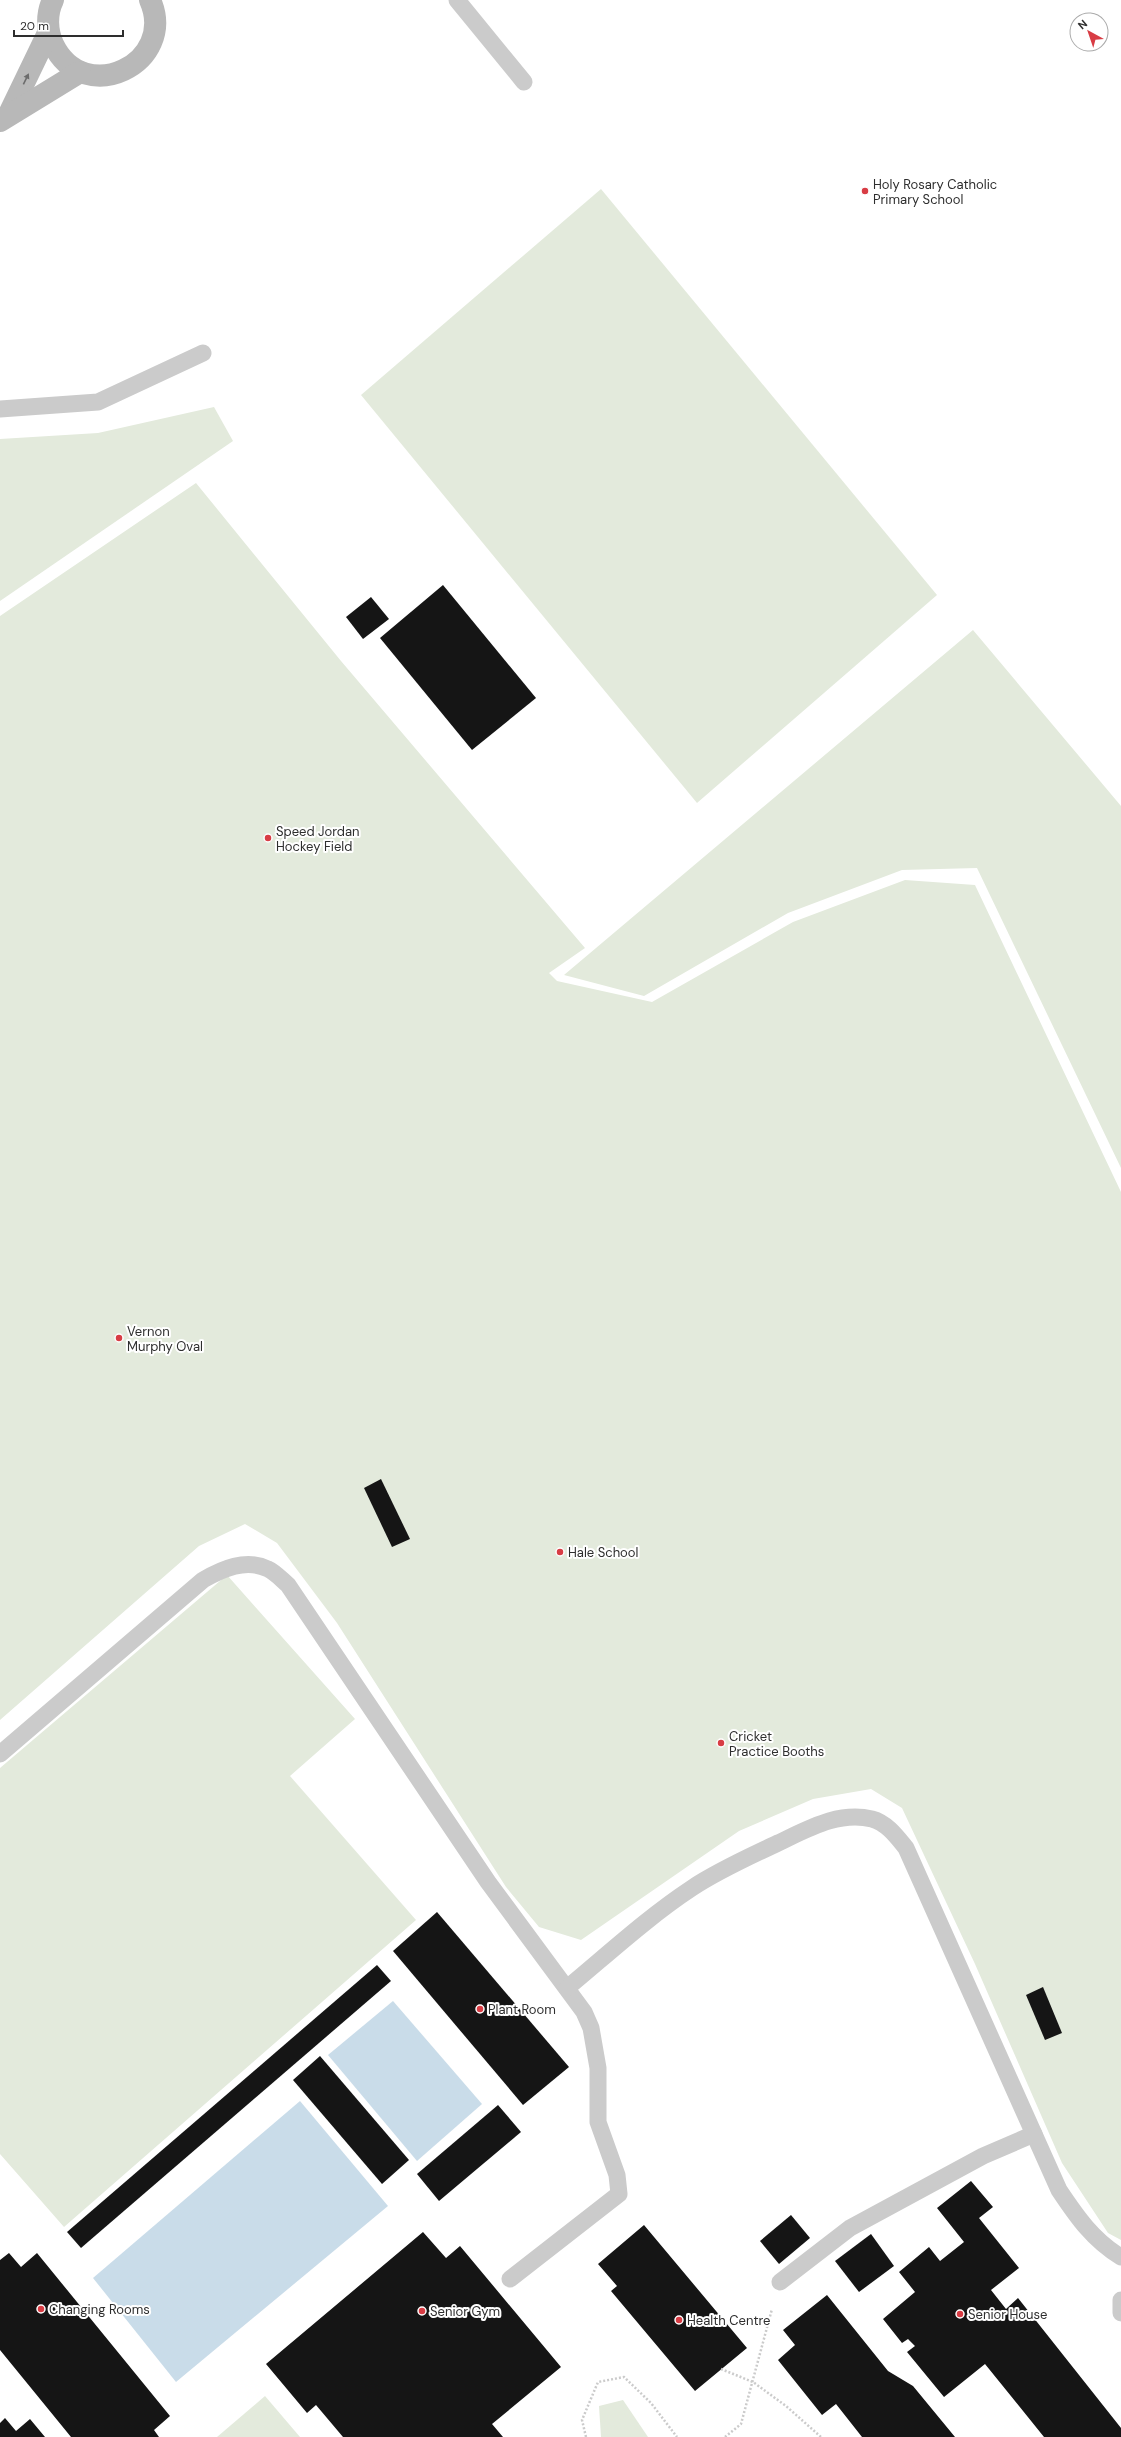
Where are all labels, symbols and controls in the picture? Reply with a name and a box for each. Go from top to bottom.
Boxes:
scale bar [14,12,123,38]
north arrow [1069,12,1109,52]
text: N [1075,16,1090,32]
text: 20 m [20,18,49,34]
one-way arrow [23,73,29,84]
place label: Holy Rosary Catholic Primary School [873,176,997,208]
marker: Holy Rosary Catholic Primary School [860,186,870,196]
place label: Speed Jordan Hockey Field [276,823,360,855]
marker: Speed Jordan Hockey Field [263,833,273,843]
place label: Vernon Murphy Oval [127,1323,203,1355]
marker: Vernon Murphy Oval [114,1333,124,1343]
place label: Hale School [568,1544,638,1561]
marker: Hale School [555,1547,565,1557]
place label: Cricket Practice Booths [729,1728,824,1760]
marker: Cricket Practice Booths [716,1738,726,1748]
place label: Plant Room [488,2001,556,2018]
marker: Plant Room [475,2004,485,2014]
place label: Changing Rooms [49,2301,150,2318]
place label: Senior Gym [430,2303,500,2320]
marker: Changing Rooms [36,2304,46,2314]
marker: Senior Gym [417,2306,427,2316]
place label: Senior House [968,2306,1047,2323]
marker: Senior House [955,2309,965,2319]
place label: Health Centre [687,2312,770,2329]
marker: Health Centre [674,2315,684,2325]

